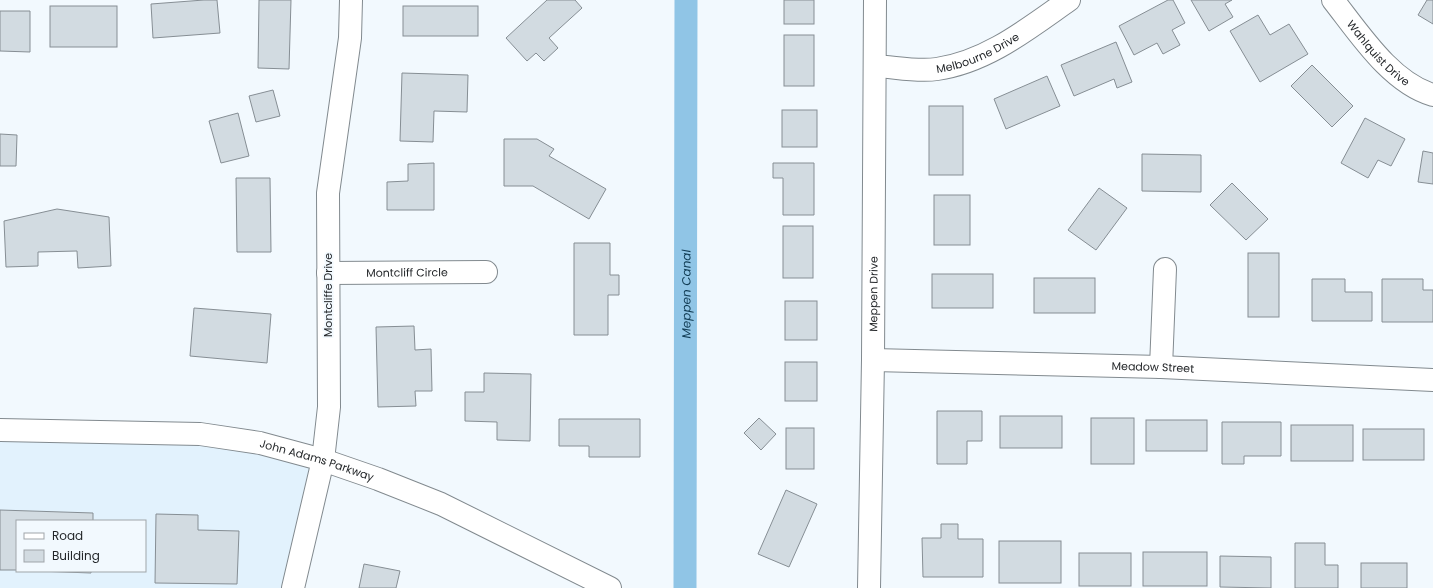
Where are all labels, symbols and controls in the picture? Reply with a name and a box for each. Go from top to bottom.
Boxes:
street label: Wahlquist Drive [1343,17,1413,90]
street label: Melbourne Drive [935,29,1022,77]
water label: Meppen Canal [677,249,694,338]
street label: Montcliffe Drive [320,253,336,337]
street label: Meppen Drive [865,256,882,332]
street label: Montcliff Circle [366,264,448,281]
street label: Meadow Street [1112,358,1194,377]
street label: John Adams Parkway [258,435,377,485]
legend [16,520,146,572]
text: Road [52,527,83,544]
text: Building [52,547,100,564]

